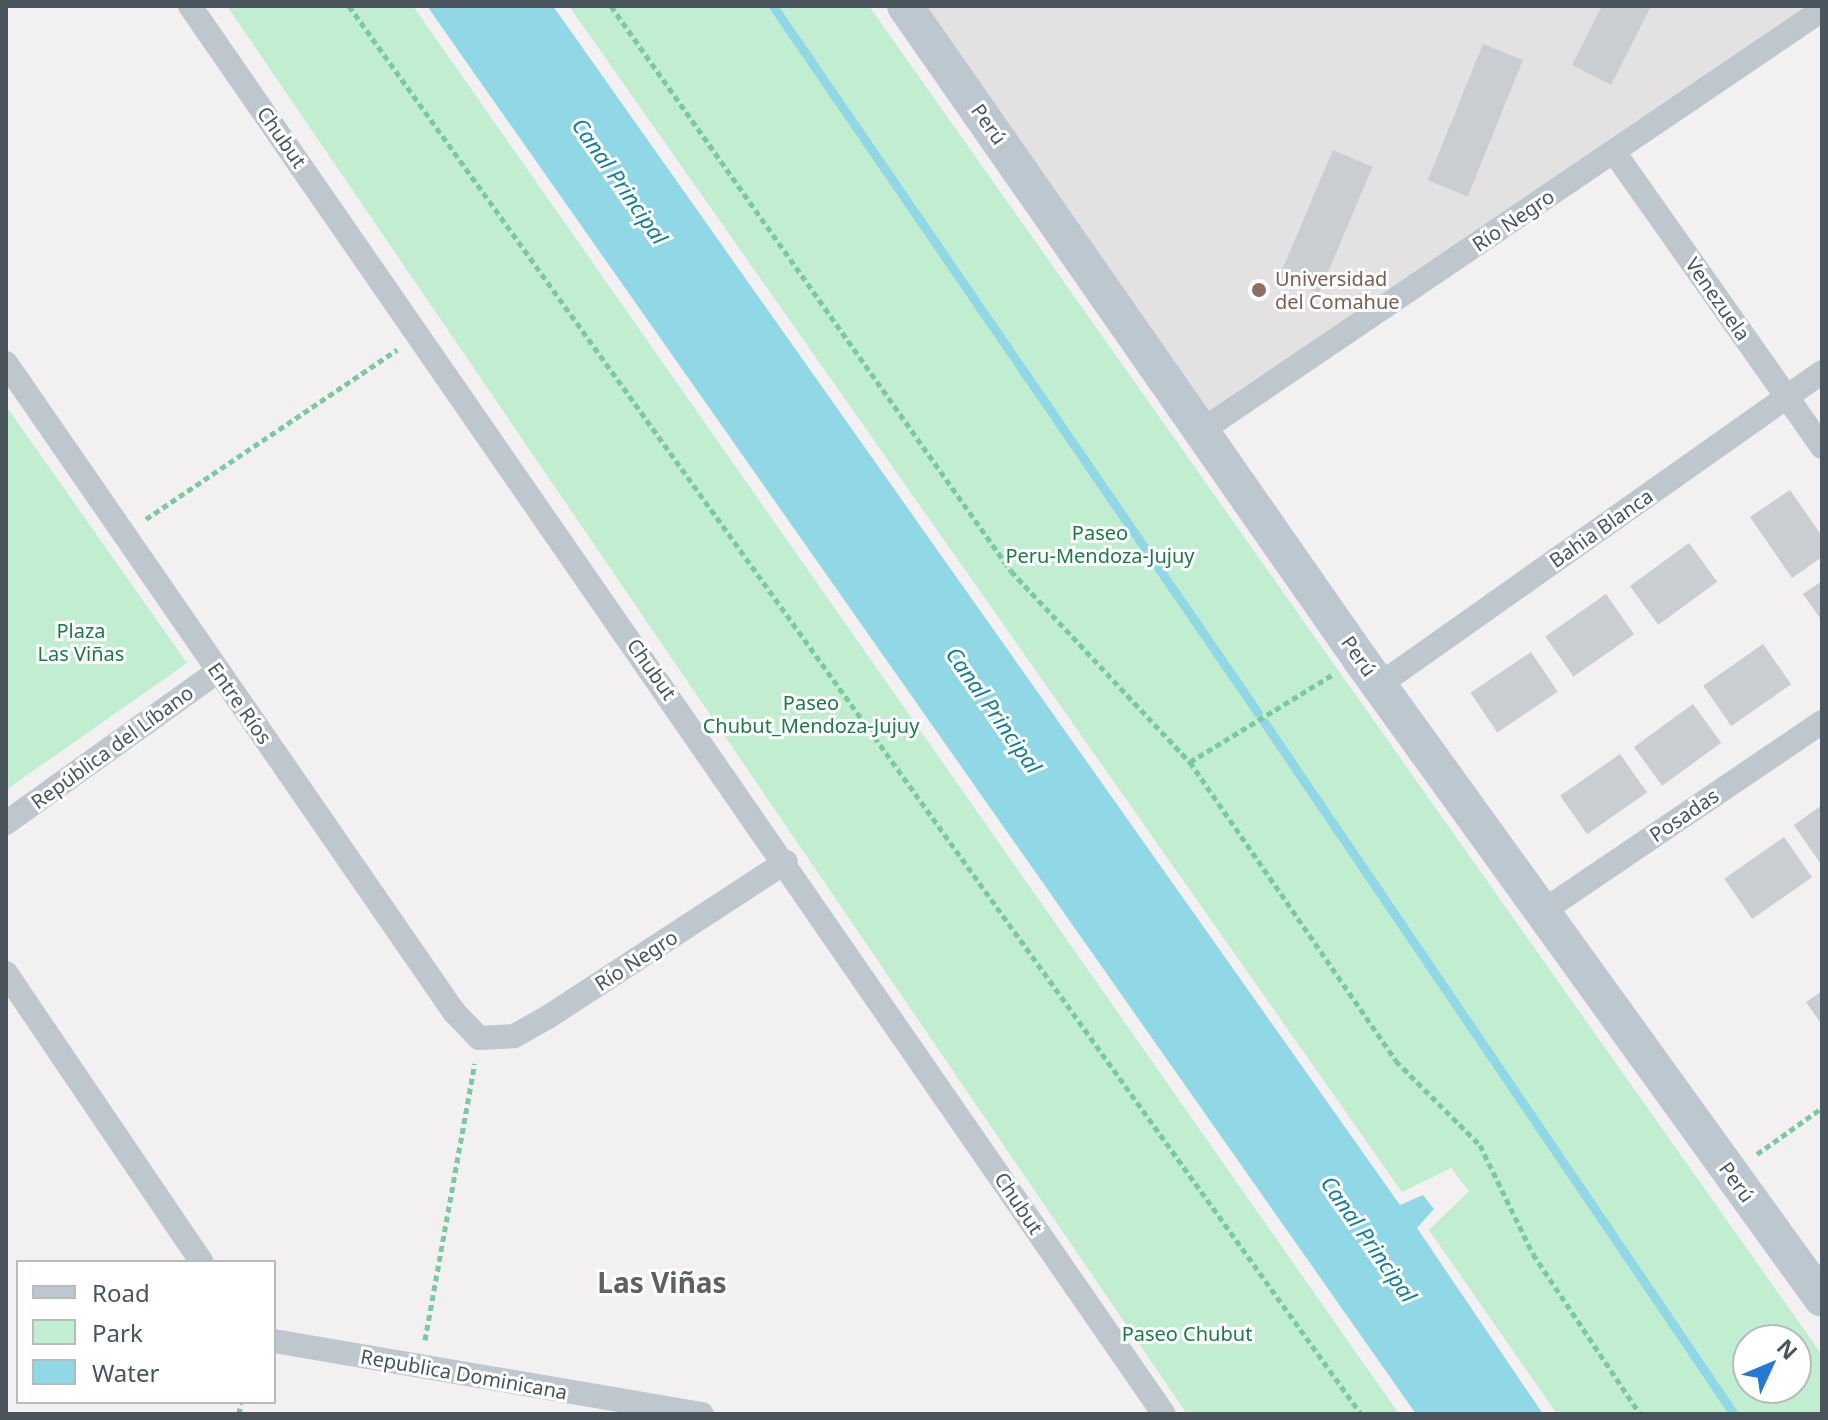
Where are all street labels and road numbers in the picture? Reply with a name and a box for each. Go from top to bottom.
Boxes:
street label: Perú [967,99,1011,149]
street label: Chubut [252,102,312,172]
street label: Río Negro [1467,184,1559,256]
street label: Venezuela [1681,253,1755,345]
street label: Bahia Blanca [1545,484,1657,572]
street label: Perú [1337,631,1381,681]
street label: Chubut [622,634,682,704]
street label: Entre Ríos [203,657,277,749]
street label: República del Líbano [26,680,198,814]
street label: Posadas [1645,783,1723,847]
street label: Río Negro [590,924,682,996]
street label: Perú [1714,1157,1760,1207]
street label: Chubut [990,1168,1048,1238]
street label: Republica Dominicana [359,1344,569,1404]

